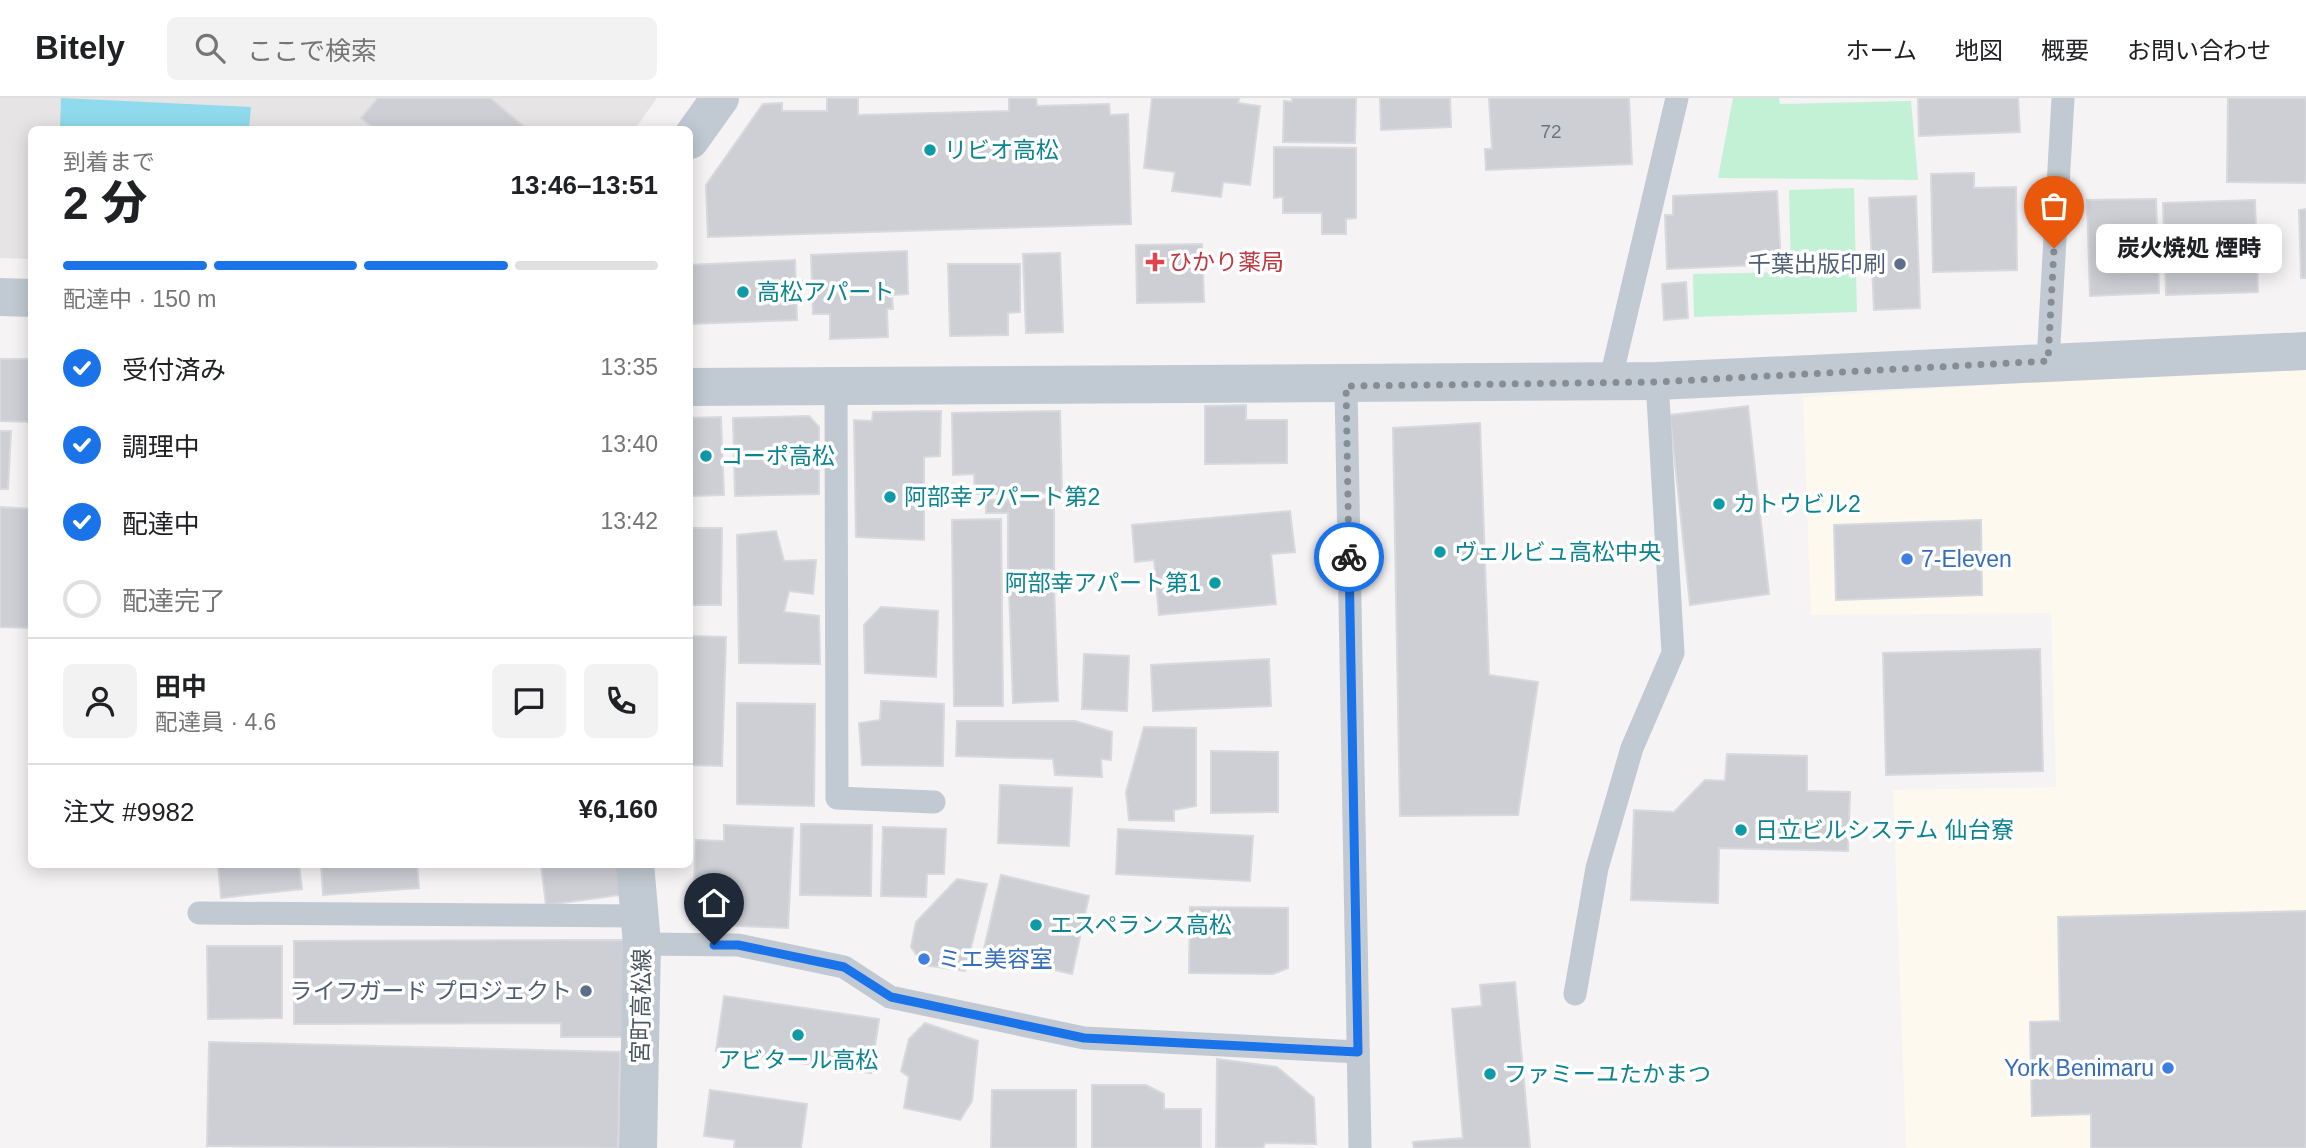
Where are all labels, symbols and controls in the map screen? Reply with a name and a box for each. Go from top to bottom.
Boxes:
search box [167,17,657,80]
text: Bitely [35,29,125,66]
icon: search [191,29,229,67]
text: ここで検索 [247,36,377,66]
text: ホーム [1846,37,1917,64]
text: 地図 [1955,37,2003,64]
text: 概要 [2041,37,2089,64]
text: お問い合わせ [2127,37,2271,64]
house number: 72 [1540,121,1562,142]
place label: リビオ高松 [944,137,1059,163]
marker: リビオ高松 [922,142,938,158]
text: 到着まで [63,149,155,175]
text: 13:46–13:51 [511,170,658,200]
pin [2024,176,2084,248]
text: 2 分 [63,177,147,229]
icon: bag [2035,187,2073,225]
callout: 炭火焼処 煙時 [2096,223,2282,272]
text: 炭火焼処 煙時 [2117,235,2261,261]
place label: ひかり薬局 [1169,249,1284,275]
place label: 千葉出版印刷 [1748,251,1886,277]
marker: ひかり薬局 [1147,254,1163,270]
marker: 千葉出版印刷 [1892,256,1908,272]
place label: 高松アパート [757,279,895,305]
marker: 高松アパート [735,284,751,300]
text: 配達中 · 150 m [63,286,216,312]
icon: check [63,349,101,387]
text: 13:35 [600,354,658,380]
text: 受付済み [122,355,226,385]
icon: check [63,426,101,464]
text: 13:40 [600,431,658,457]
text: 調理中 [122,432,200,462]
place label: コーポ高松 [720,443,835,469]
marker: コーポ高松 [698,448,714,464]
place label: 阿部幸アパート第2 [904,484,1100,510]
marker: 阿部幸アパート第2 [882,489,898,505]
place label: カトウビル2 [1733,491,1861,517]
marker: カトウビル2 [1711,496,1727,512]
icon: check [63,503,101,541]
text: 13:42 [600,508,658,534]
text: 配達中 [122,509,200,539]
courier [1314,522,1384,592]
icon: bike [1330,538,1368,576]
place label: ヴェルビュ高松中央 [1454,539,1661,565]
marker: ヴェルビュ高松中央 [1432,544,1448,560]
place label: 7-Eleven [1921,546,2012,572]
marker: 7-Eleven [1899,551,1915,567]
place label: 阿部幸アパート第1 [1005,570,1201,596]
marker: 阿部幸アパート第1 [1207,575,1223,591]
text: 配達完了 [122,586,226,616]
button: person [63,664,137,738]
button: chat [492,664,566,738]
button: phone [584,664,658,738]
text: 田中 [155,672,207,702]
text: 配達員 · 4.6 [155,709,276,735]
text: ¥6,160 [578,794,658,824]
text: 注文 #9982 [63,797,195,827]
place label: 日立ビルシステム 仙台寮 [1755,817,2014,843]
marker: 日立ビルシステム 仙台寮 [1733,822,1749,838]
pin [684,873,744,945]
icon: home [695,884,733,922]
place label: エスペランス高松 [1050,912,1232,938]
marker: エスペランス高松 [1028,917,1044,933]
place label: ミエ美容室 [938,946,1053,972]
street label: 宮町高松線 [627,948,655,1064]
marker: ミエ美容室 [916,951,932,967]
place label: ライフガード プロジェクト [290,978,572,1004]
marker: ライフガード プロジェクト [578,983,594,999]
marker: アビタール高松 [790,1027,806,1043]
place label: アビタール高松 [718,1047,879,1073]
place label: York Benimaru [2004,1055,2154,1081]
marker: York Benimaru [2160,1060,2176,1076]
place label: ファミーユたかまつ [1504,1061,1711,1087]
marker: ファミーユたかまつ [1482,1066,1498,1082]

